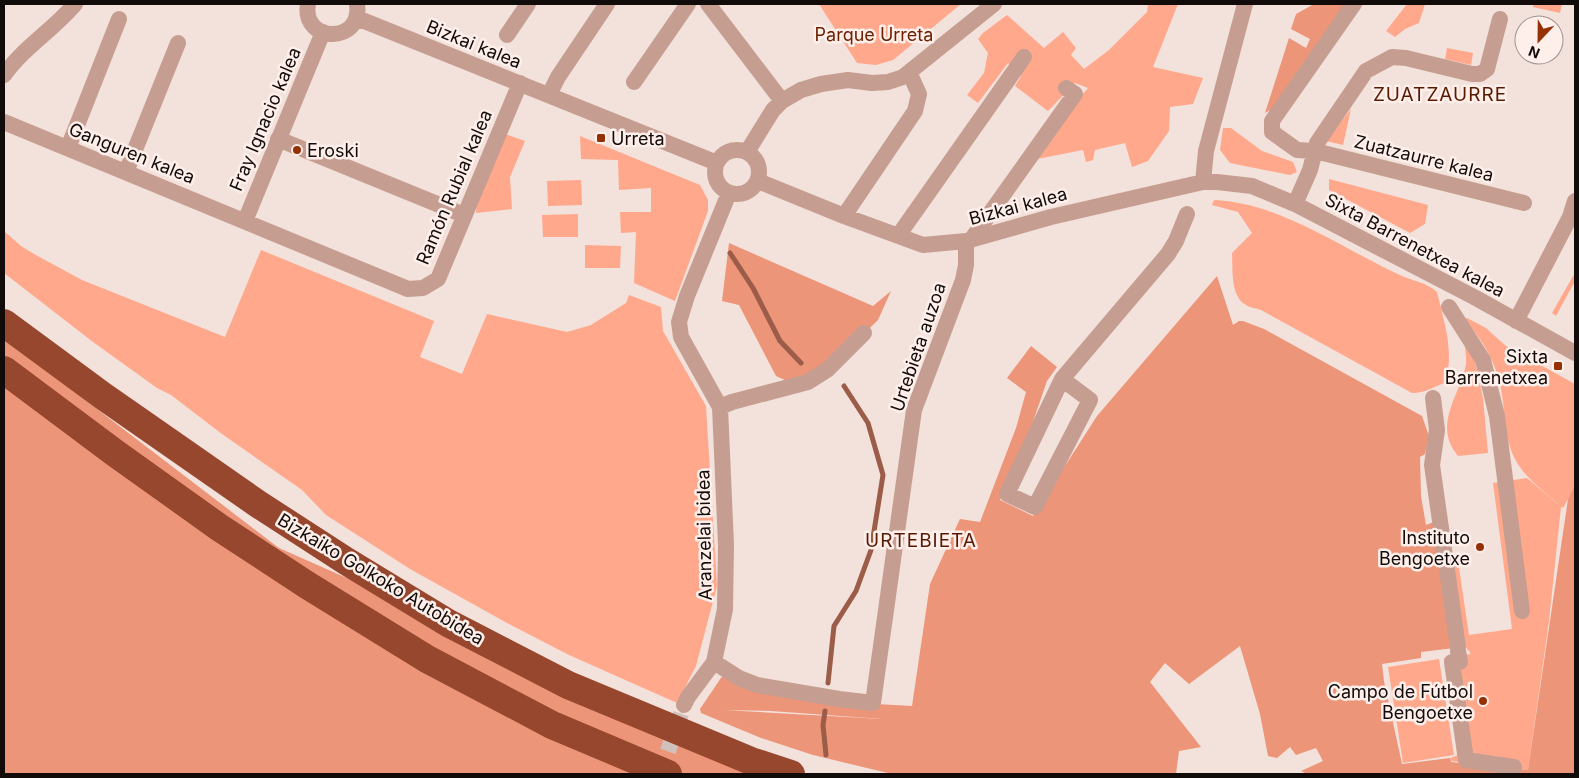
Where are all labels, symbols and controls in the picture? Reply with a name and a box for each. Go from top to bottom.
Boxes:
street label: Bizkai kalea [423,15,525,73]
north arrow [1514,15,1564,65]
park label: Parque Urreta [815,24,933,45]
text: N [1526,43,1542,62]
street label: Fray Ignacio kalea [225,44,305,194]
district label: ZUATZAURRE [1373,83,1507,106]
street label: Ramón Rubial kalea [412,106,496,268]
street label: Ganguren kalea [66,118,198,188]
place label: Urreta [611,128,665,149]
street label: Zuatzaurre kalea [1352,131,1496,185]
marker: Urreta [595,132,607,144]
place label: Eroski [307,140,359,161]
marker: Eroski [291,144,303,156]
street label: Bizkai kalea [967,183,1069,229]
street label: Sixta Barrenetxea kalea [1322,189,1508,301]
street label: Urtebieta auzoa [886,280,950,414]
place label: Sixta Barrenetxea [1445,346,1548,388]
marker: Sixta Barrenetxea [1552,360,1564,372]
street label: Aranzelai bidea [692,469,716,601]
street label: Bizkaiko Golkoko Autobidea [274,509,488,649]
place label: Instituto Bengoetxe [1379,527,1470,569]
district label: URTEBIETA [865,529,977,552]
marker: Instituto Bengoetxe [1474,541,1486,553]
place label: Campo de Fútbol Bengoetxe [1328,681,1473,723]
marker: Campo de Fútbol Bengoetxe [1477,695,1489,707]

